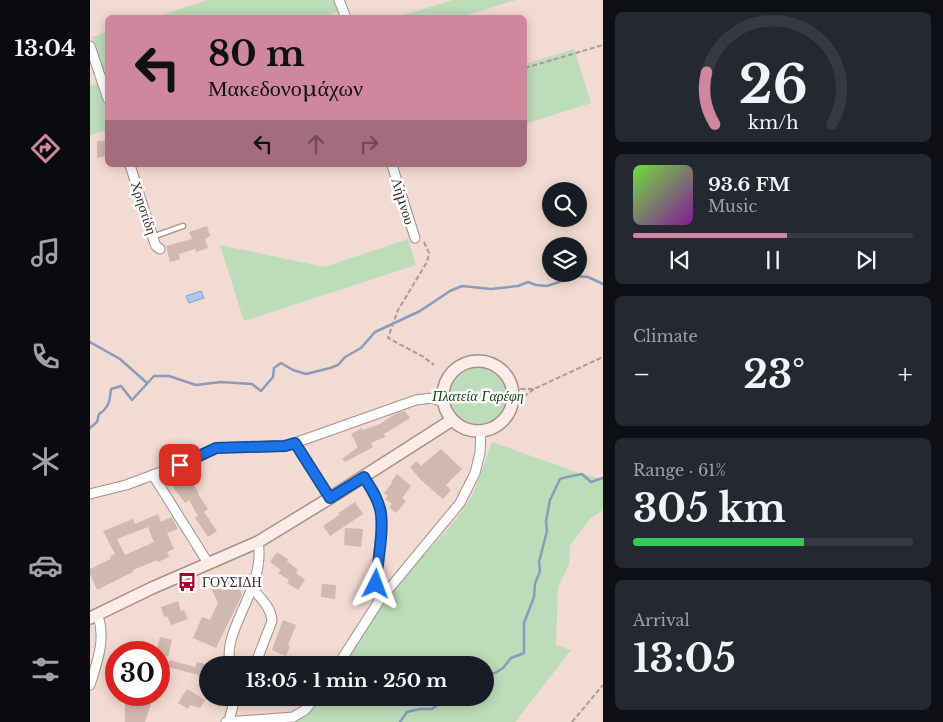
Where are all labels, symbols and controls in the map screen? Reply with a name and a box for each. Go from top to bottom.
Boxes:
text: 80 m [208,32,305,75]
text: 13:04 [14,35,76,62]
icon: left [125,35,190,100]
text: 26 [739,53,807,117]
text: Μακεδονομάχων [208,75,363,102]
text: km/h [748,112,798,134]
icon: left [249,130,277,158]
icon: ahead [302,130,330,158]
icon: right [355,130,383,158]
icon: directions [28,131,63,166]
text: 93.6 FM [708,173,790,196]
street label: Λήμνου [387,175,419,227]
street label: Χρηστίδη [127,179,161,237]
map controls [542,182,587,282]
button: search [542,182,587,227]
text: Music [708,196,757,216]
icon: music [28,235,63,270]
button: layers [542,237,587,282]
icon: previous [666,246,694,274]
icon: pause [759,246,787,274]
icon: next [852,246,880,274]
text: Climate [633,326,698,346]
icon: phone [28,339,63,374]
text: 23° [743,351,805,398]
text: − [633,357,651,392]
text: + [898,357,913,392]
park label: Πλατεία Γαρέφη [431,387,524,405]
icon: climate [28,444,63,479]
pin [159,444,201,486]
icon: arrive [166,451,194,479]
text: Range · 61% [633,460,726,480]
text: 305 km [633,485,786,532]
icon: car [28,548,63,583]
position arrow [349,557,401,609]
bus stop icon: ΓΟΥΣΙΔΗ [176,571,198,593]
place label: ΓΟΥΣΙΔΗ [202,573,262,591]
text: Arrival [633,610,690,630]
text: 13:05 [633,635,736,682]
speed limit sign: 30 [105,641,170,706]
icon: filters [28,652,63,687]
text: 13:05 · 1 min · 250 m [246,669,447,692]

